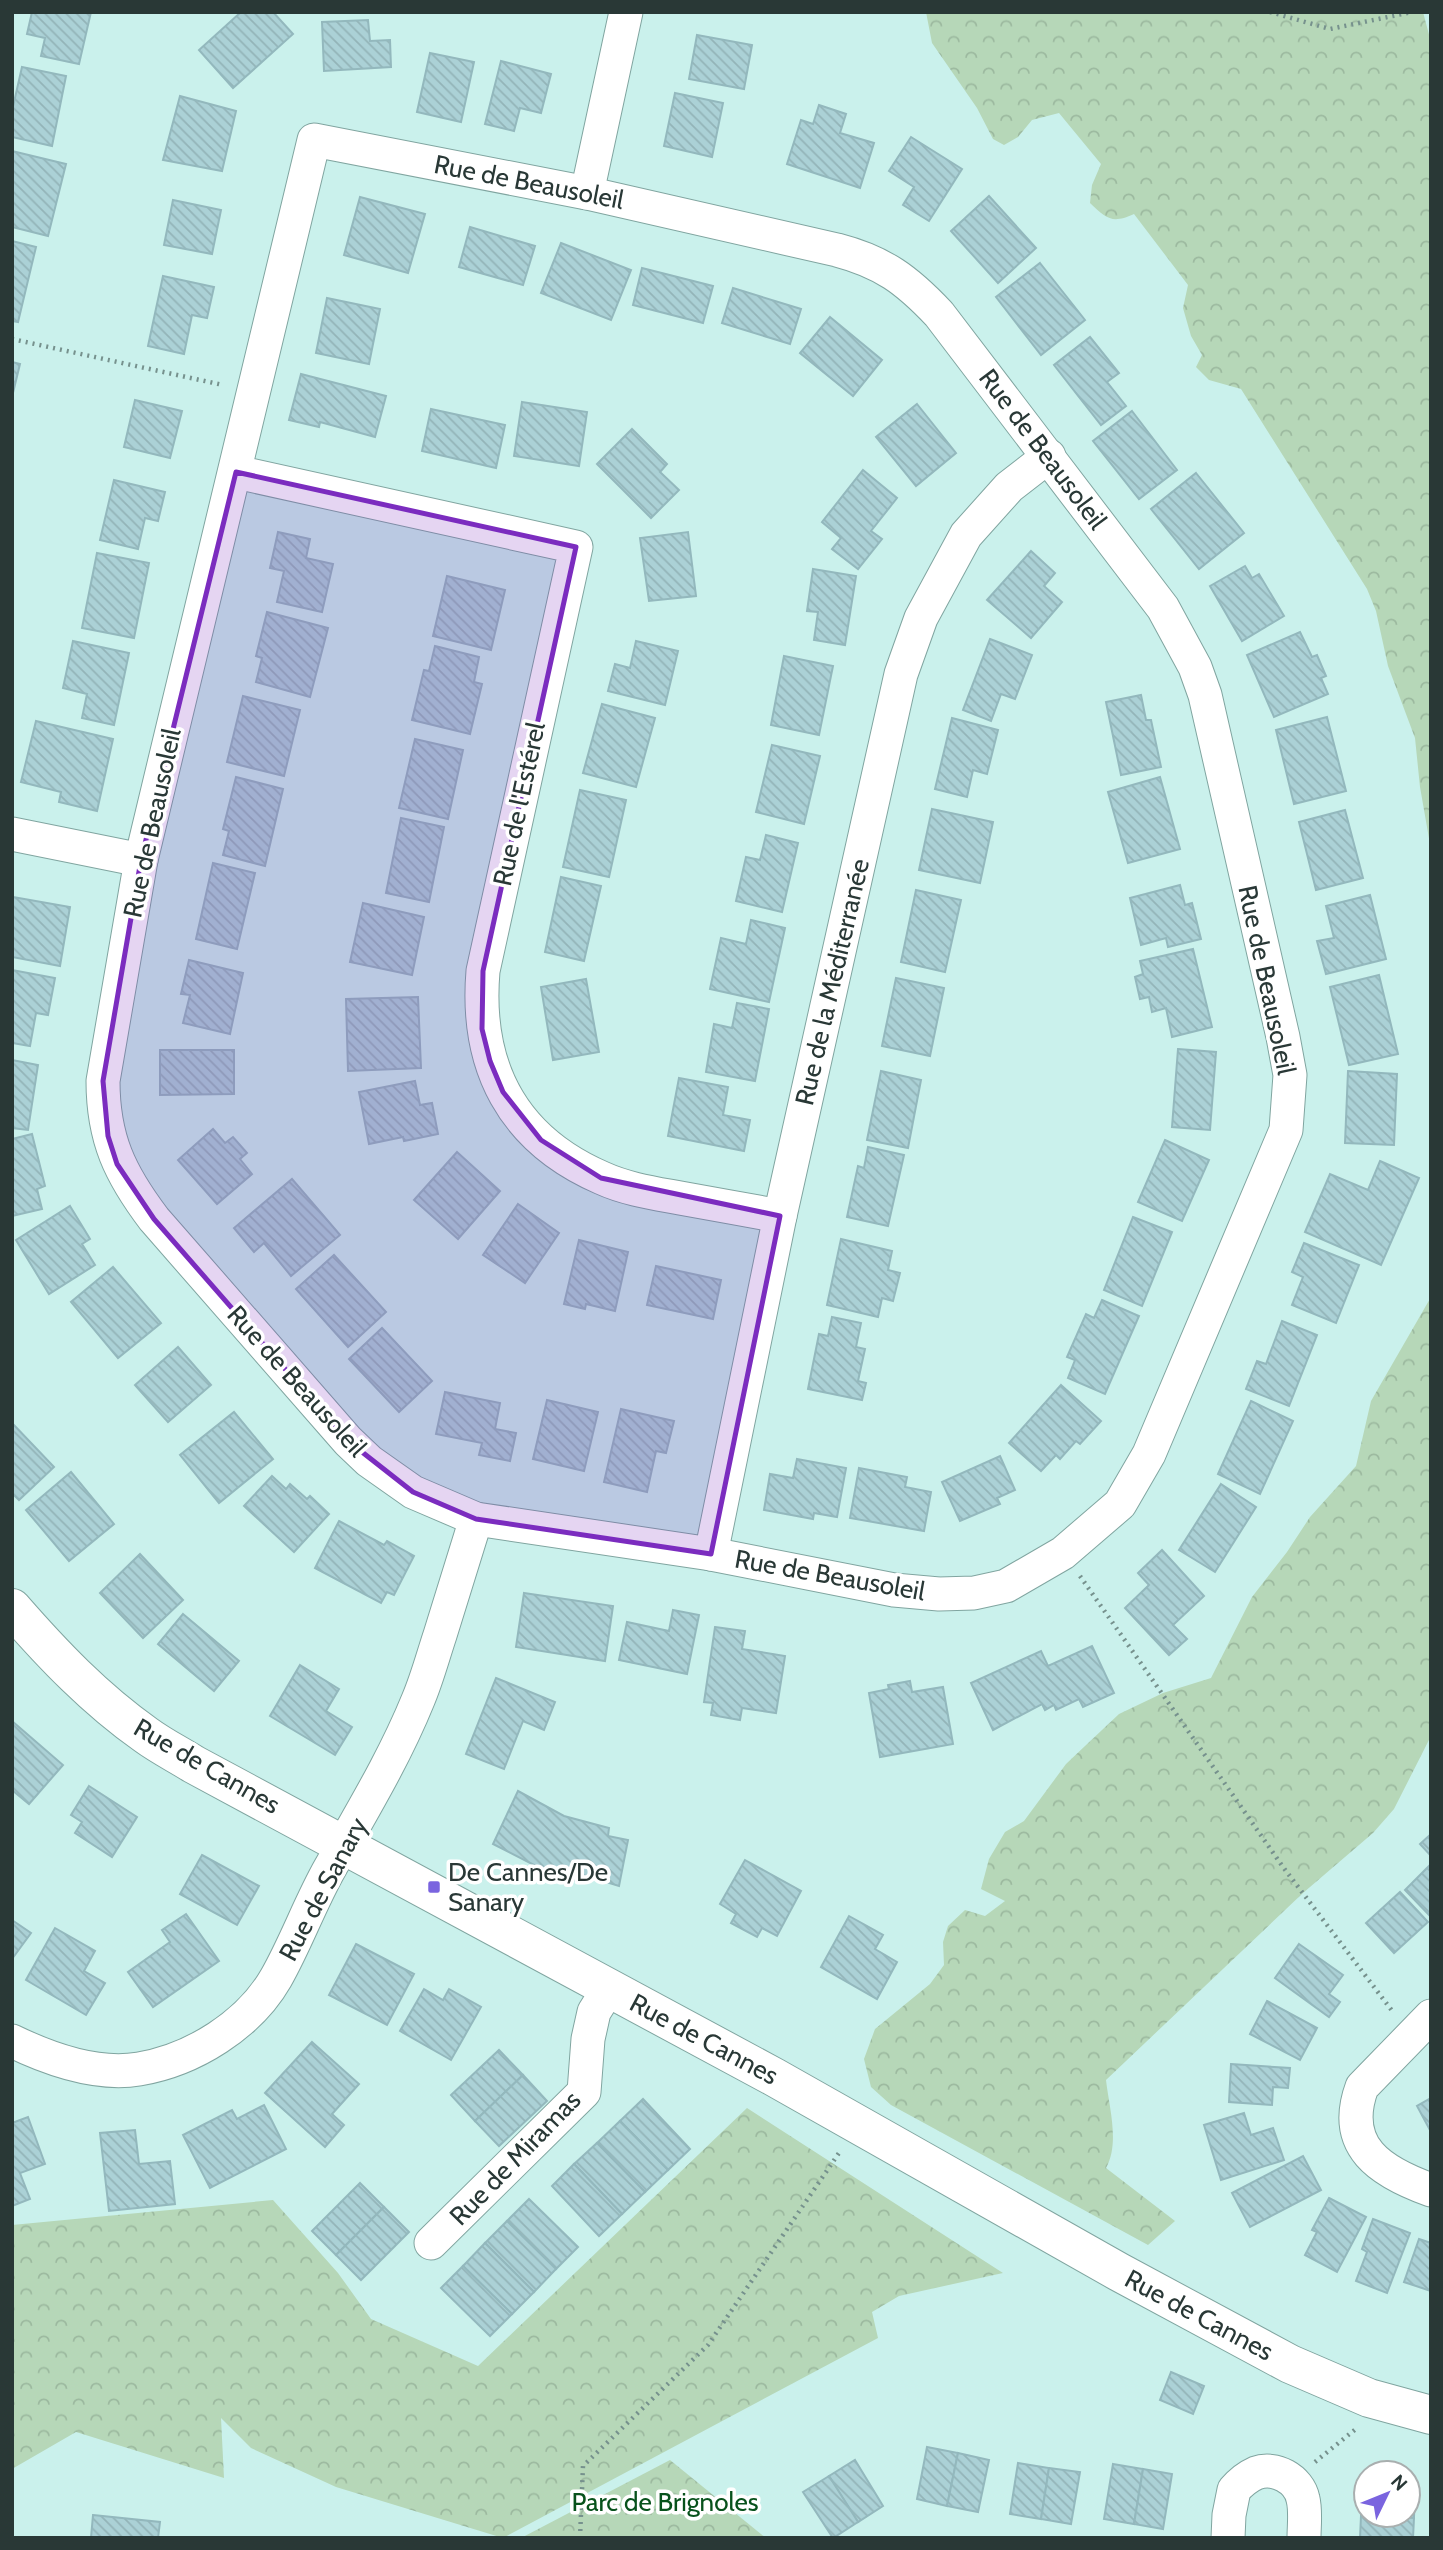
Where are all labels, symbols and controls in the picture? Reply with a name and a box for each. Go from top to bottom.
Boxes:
street label: Rue de Beausoleil [431,148,627,216]
street label: Rue de Beausoleil [972,362,1114,536]
street label: Rue de l'Estérel [486,719,552,889]
street label: Rue de Beausoleil [116,725,188,921]
street label: Rue de la Méditerranée [788,856,876,1108]
street label: Rue de Beausoleil [1231,882,1303,1078]
street label: Rue de Beausoleil [221,1299,373,1463]
street label: Rue de Beausoleil [732,1543,928,1607]
street label: Rue de Cannes [128,1711,286,1821]
street label: Rue de Sanary [272,1812,374,1966]
place label: De Cannes/De Sanary [448,1856,608,1918]
marker: De Cannes/De Sanary [426,1879,442,1895]
street label: Rue de Cannes [624,1987,784,2092]
street label: Rue de Miramas [443,2084,587,2232]
street label: Rue de Cannes [1119,2263,1279,2368]
north arrow [1352,2459,1422,2529]
text: N [1386,2470,1412,2496]
park label: Parc de Brignoles [571,2486,759,2518]

